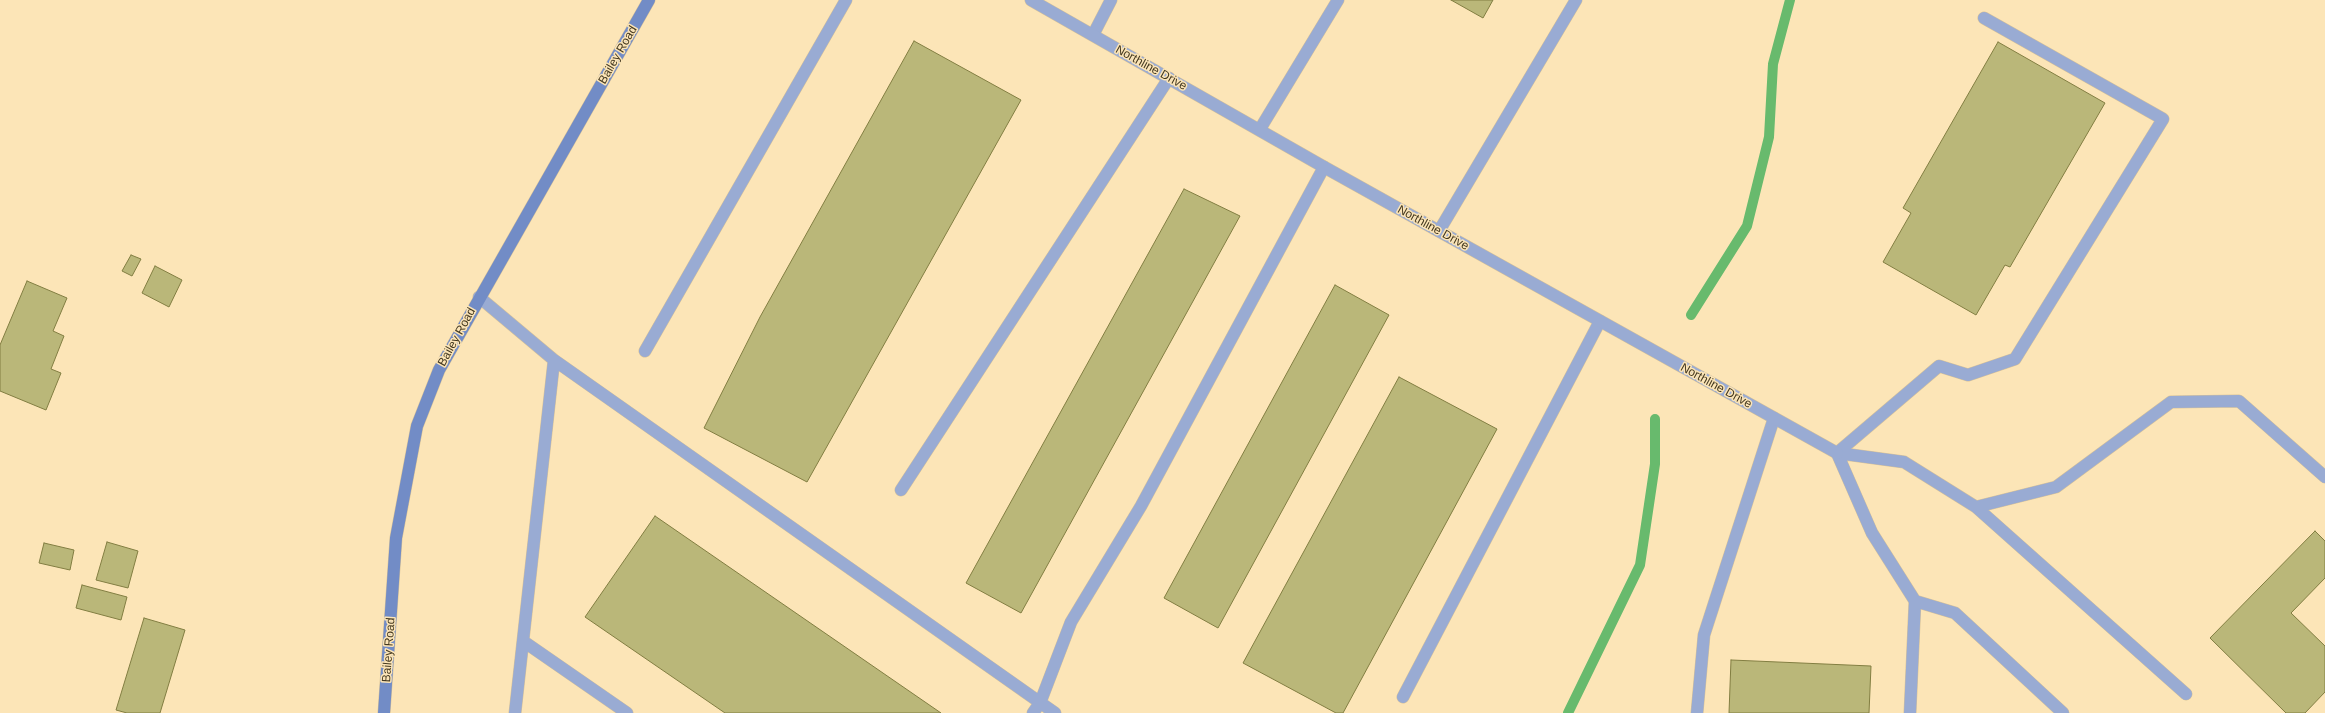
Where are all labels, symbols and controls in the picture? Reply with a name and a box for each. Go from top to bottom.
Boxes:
street label: Bailey Road [596,23,640,87]
street label: Northline Drive [1113,42,1189,94]
street label: Northline Drive [1395,202,1471,254]
street label: Bailey Road [435,305,479,369]
street label: Northline Drive [1678,360,1754,412]
street label: Bailey Road [380,617,398,683]

